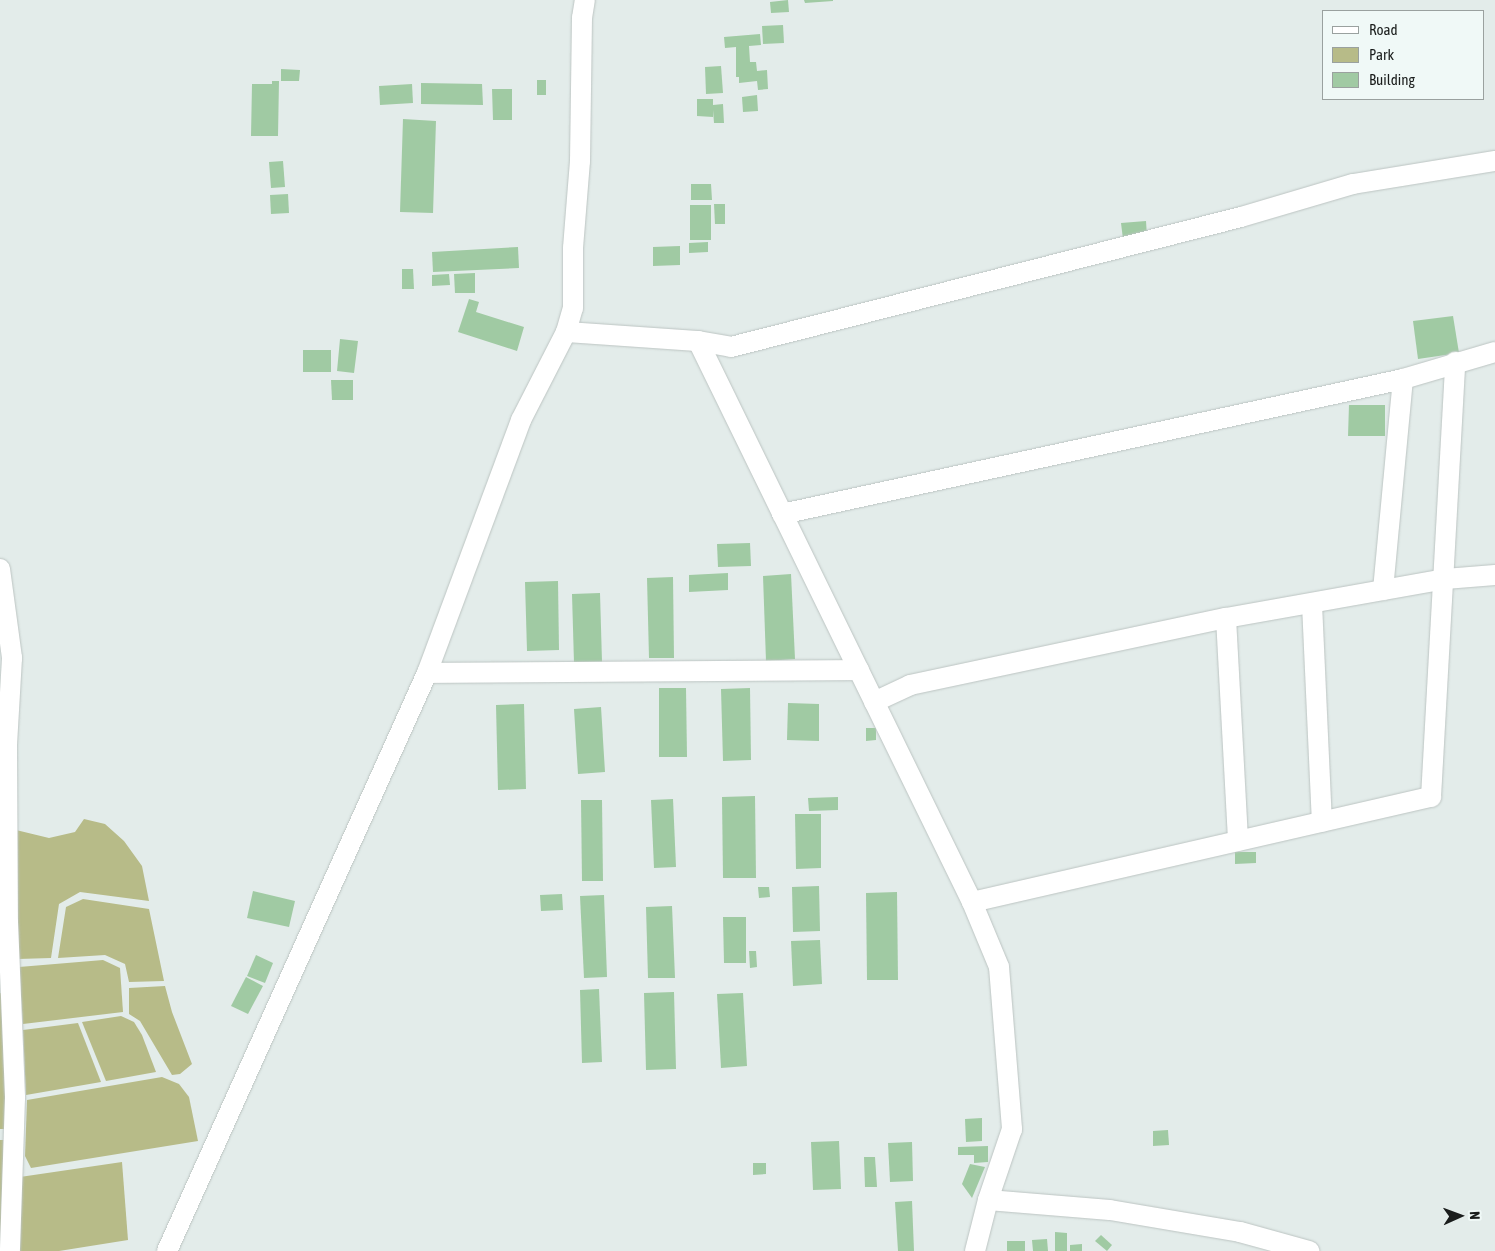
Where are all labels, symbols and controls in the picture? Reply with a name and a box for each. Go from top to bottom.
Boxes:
legend [1322,10,1485,100]
text: Road [1369,21,1398,38]
text: Park [1369,46,1394,63]
text: Building [1369,71,1415,88]
north arrow [1435,1191,1485,1241]
text: N [1467,1211,1483,1220]

